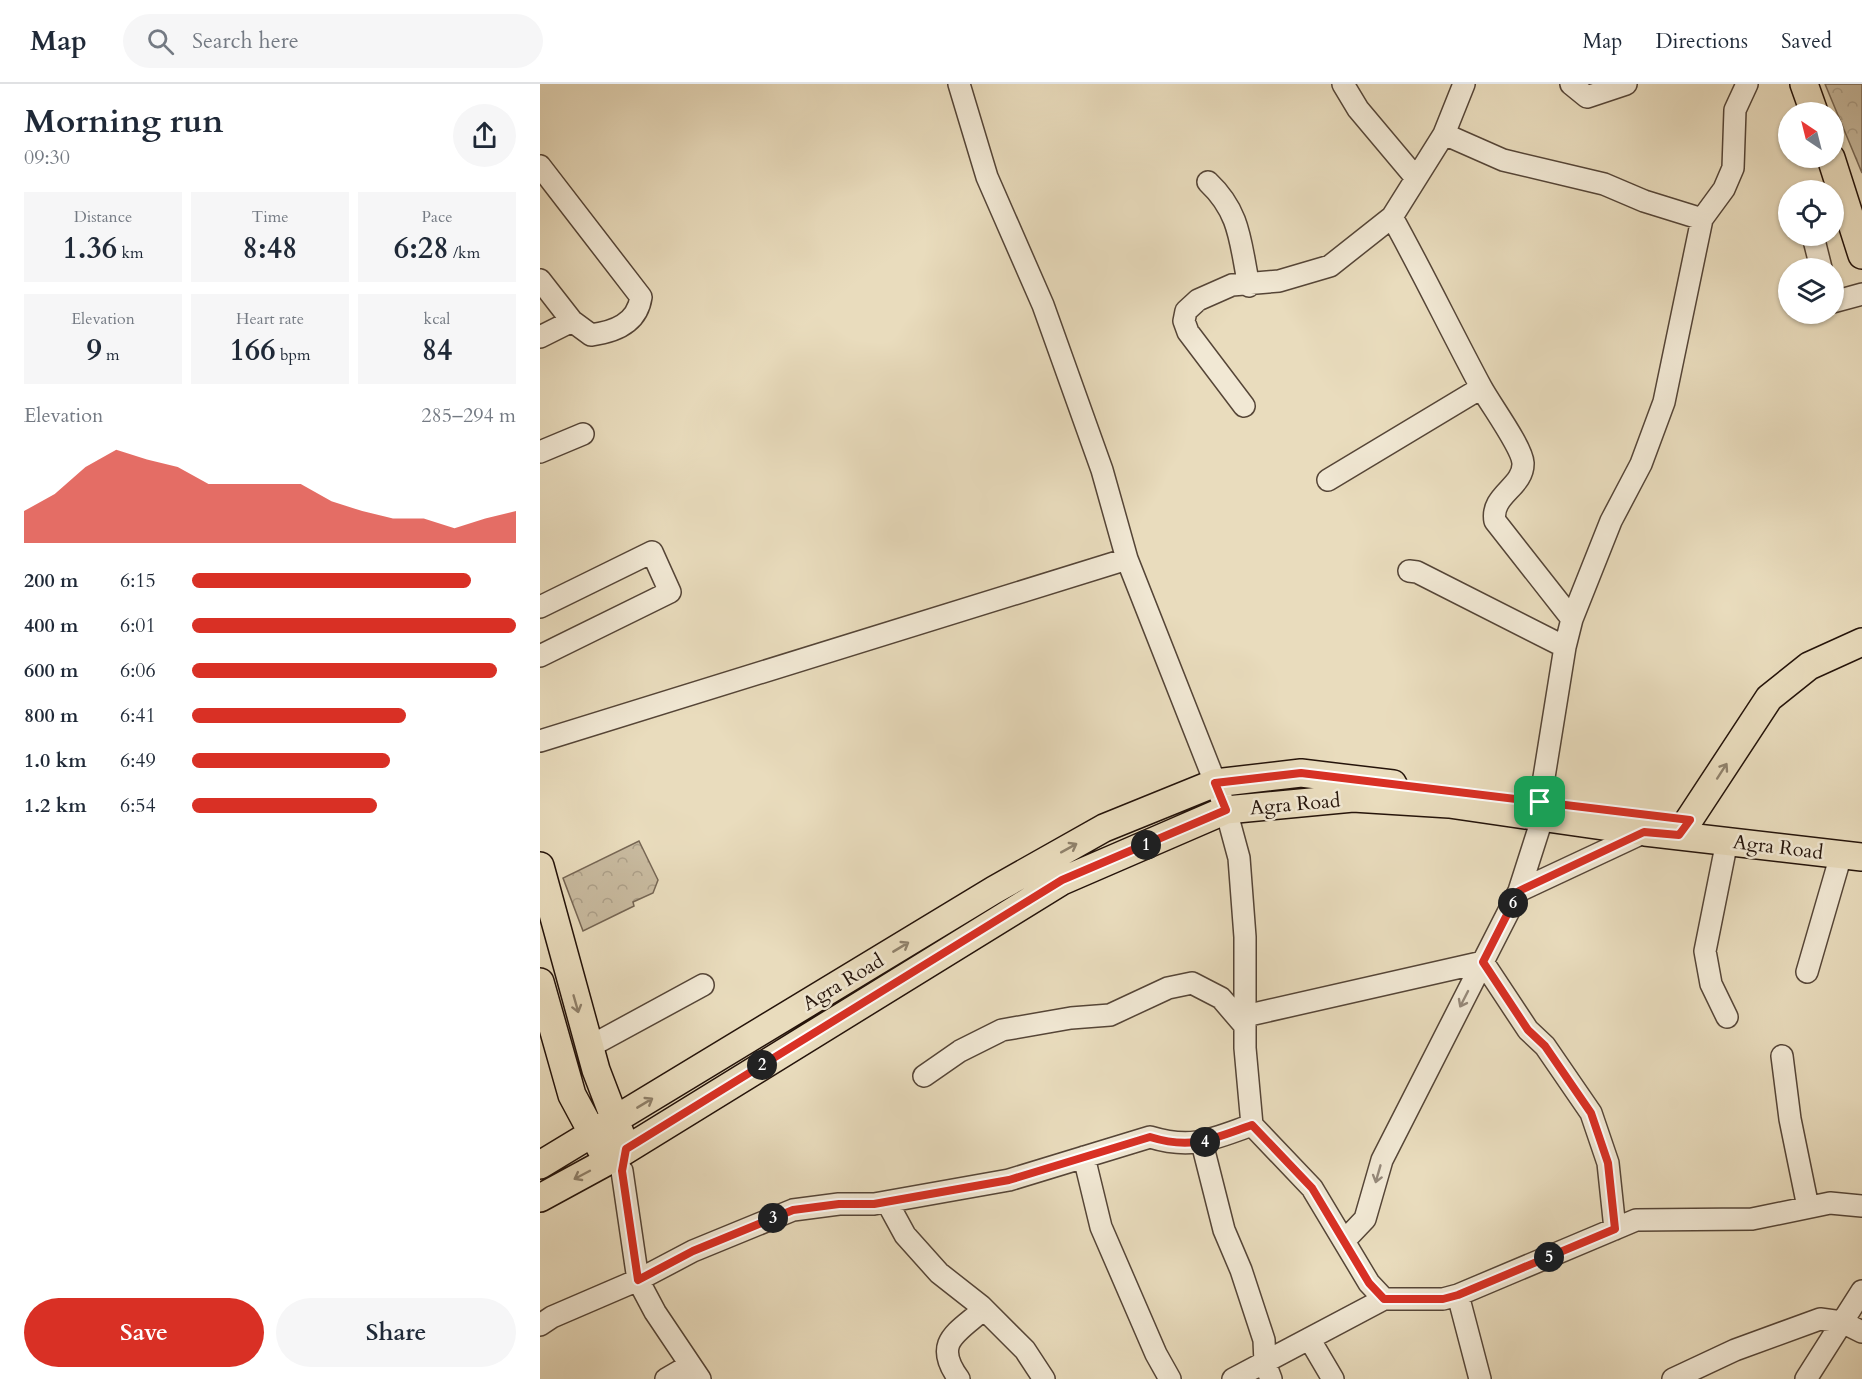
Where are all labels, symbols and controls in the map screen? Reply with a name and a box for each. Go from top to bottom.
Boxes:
search box [123,14,543,68]
text: Map [30,22,87,60]
icon: search [144,25,177,58]
text: Search here [192,26,299,56]
text: Map [1582,27,1622,56]
text: Directions [1655,27,1748,56]
text: Saved [1781,27,1832,56]
text: Morning run [24,99,224,144]
north arrow [1778,102,1844,168]
map controls [1778,102,1844,324]
button: share [453,104,516,167]
text: 09:30 [24,144,70,171]
button: locate [1778,180,1844,246]
text: Distance [74,206,132,228]
text: Time [251,206,289,228]
text: Pace [422,206,452,228]
text: 1.36 [62,228,117,269]
text: 8:48 [243,228,297,269]
text: 6:28 [394,228,449,269]
text: km [117,242,144,264]
text: /km [449,242,480,264]
button: layers [1778,258,1844,324]
text: Elevation [71,308,135,330]
text: Heart rate [236,308,304,330]
text: kcal [424,308,450,330]
text: 9 [86,330,102,371]
text: 166 [229,330,276,371]
text: 84 [422,330,452,371]
text: m [102,344,120,366]
text: bpm [276,344,311,366]
text: Elevation [24,402,103,429]
text: 285–294 m [421,402,516,429]
text: 200 m [24,567,79,594]
text: 6:15 [120,567,156,594]
text: 400 m [24,612,79,639]
text: 6:01 [120,612,156,639]
text: 600 m [24,657,79,684]
text: 6:06 [120,657,156,684]
text: 800 m [24,702,79,729]
text: 6:41 [120,702,156,729]
text: 1.0 km [24,747,87,774]
text: 6:49 [120,747,156,774]
one-way arrow [1716,763,1728,780]
pin [1514,776,1565,827]
icon: arrive [1523,785,1556,818]
street label: Agra Road [1249,787,1342,821]
text: 1.2 km [24,792,87,819]
text: 6:54 [120,792,156,819]
street label: Agra Road [1731,828,1825,866]
pin: 1 [1131,830,1161,860]
text: 1 [1142,834,1150,856]
one-way arrow [1059,842,1077,853]
pin: 6 [1498,888,1528,918]
text: 6 [1509,892,1517,914]
one-way arrow [892,940,909,952]
street label: Agra Road [797,947,889,1017]
one-way arrow [1458,990,1470,1008]
one-way arrow [571,994,582,1013]
pin: 2 [747,1050,777,1080]
text: 2 [758,1054,766,1076]
one-way arrow [636,1097,653,1110]
pin: 4 [1190,1127,1220,1157]
text: 4 [1201,1131,1209,1153]
one-way arrow [1372,1164,1383,1183]
one-way arrow [574,1170,592,1181]
pin: 3 [758,1203,788,1233]
text: 3 [769,1207,777,1229]
pin: 5 [1534,1242,1564,1272]
text: 5 [1545,1246,1553,1268]
button: Save [24,1298,264,1367]
button: Share [276,1298,516,1367]

